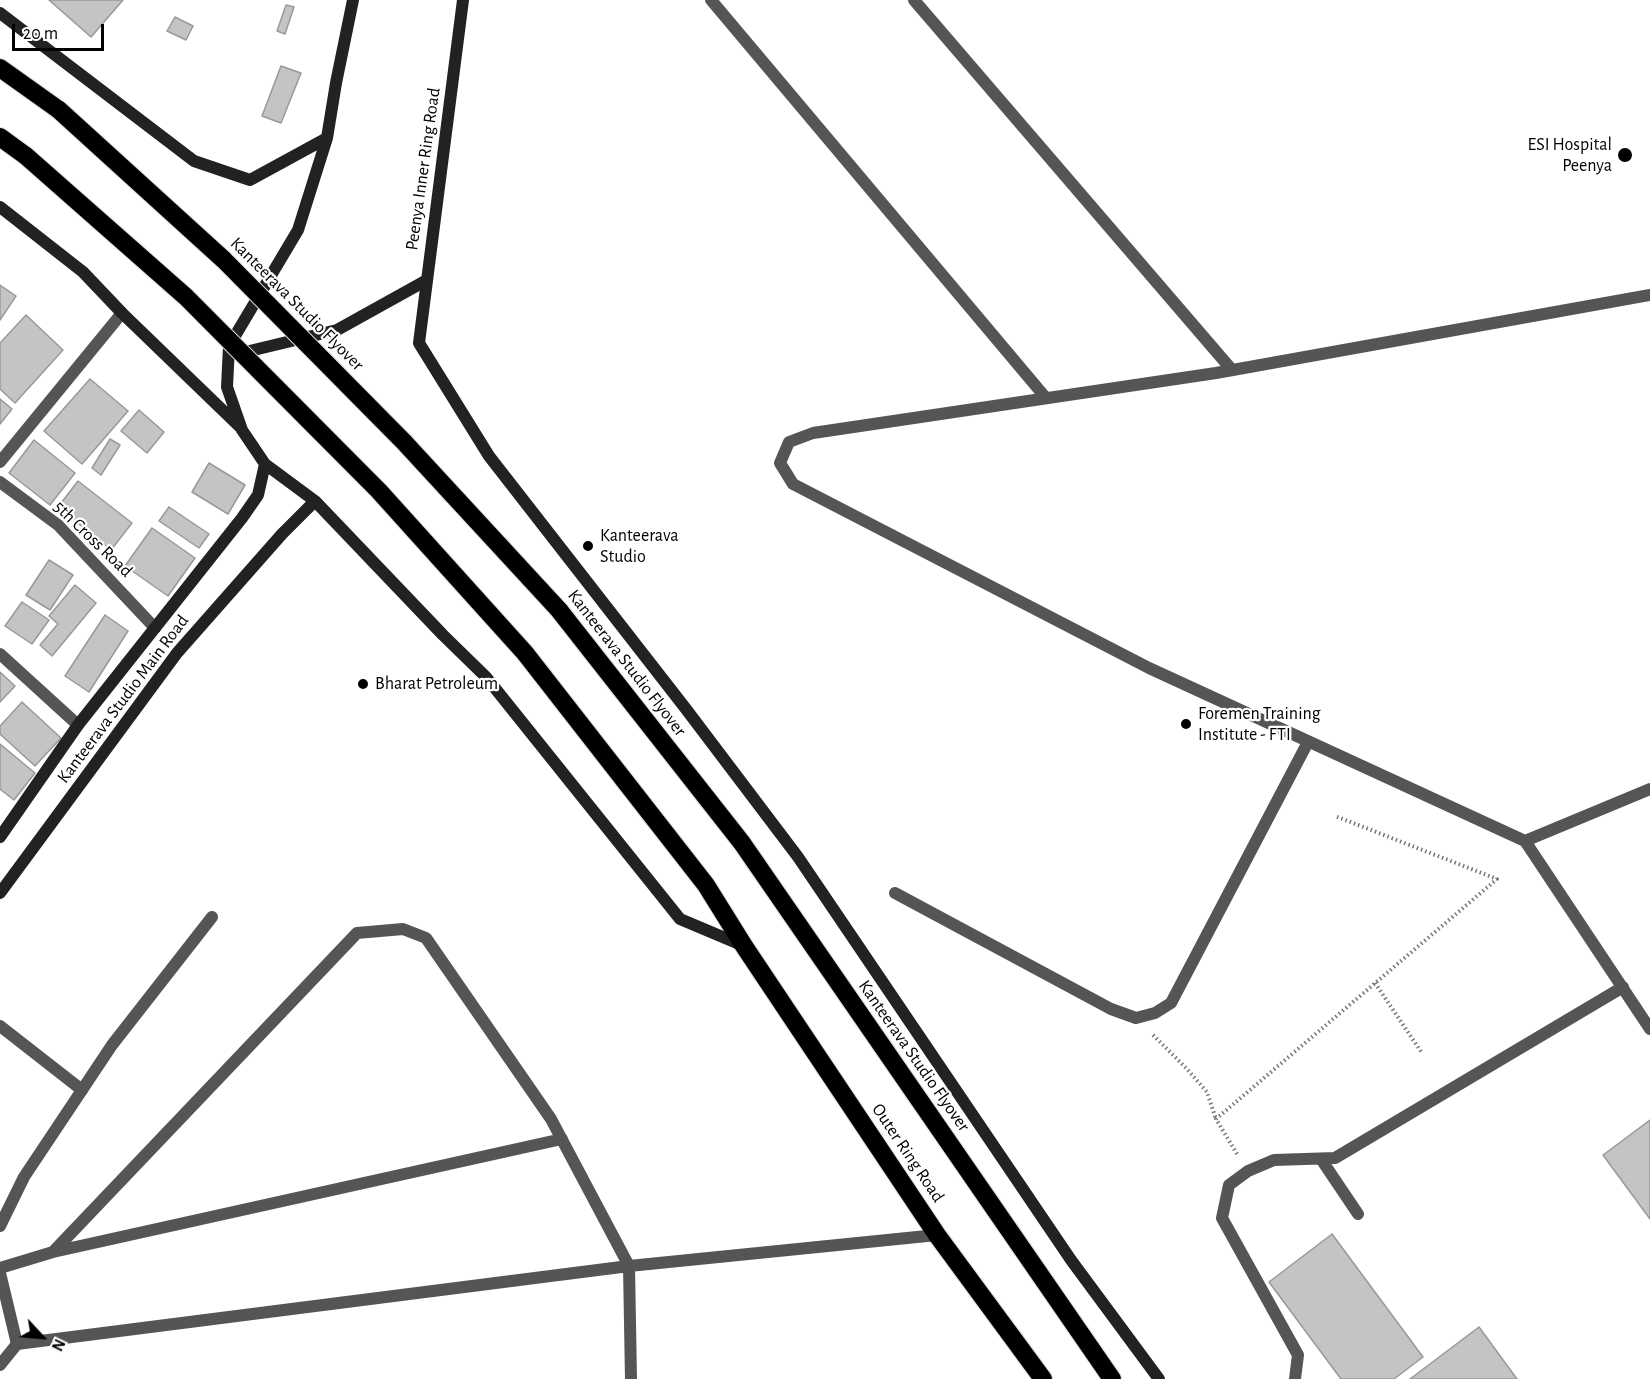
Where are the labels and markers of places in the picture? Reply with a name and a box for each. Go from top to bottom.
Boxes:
place label: ESI Hospital Peenya [1528,134,1612,176]
marker: ESI Hospital Peenya [1616,146,1634,164]
place label: Kanteerava Studio [600,525,679,568]
marker: Kanteerava Studio [581,539,595,553]
place label: Bharat Petroleum [375,673,498,695]
marker: Bharat Petroleum [356,677,370,691]
place label: Foremen Training Institute - FTI [1198,703,1321,746]
marker: Foremen Training Institute - FTI [1179,717,1193,731]

